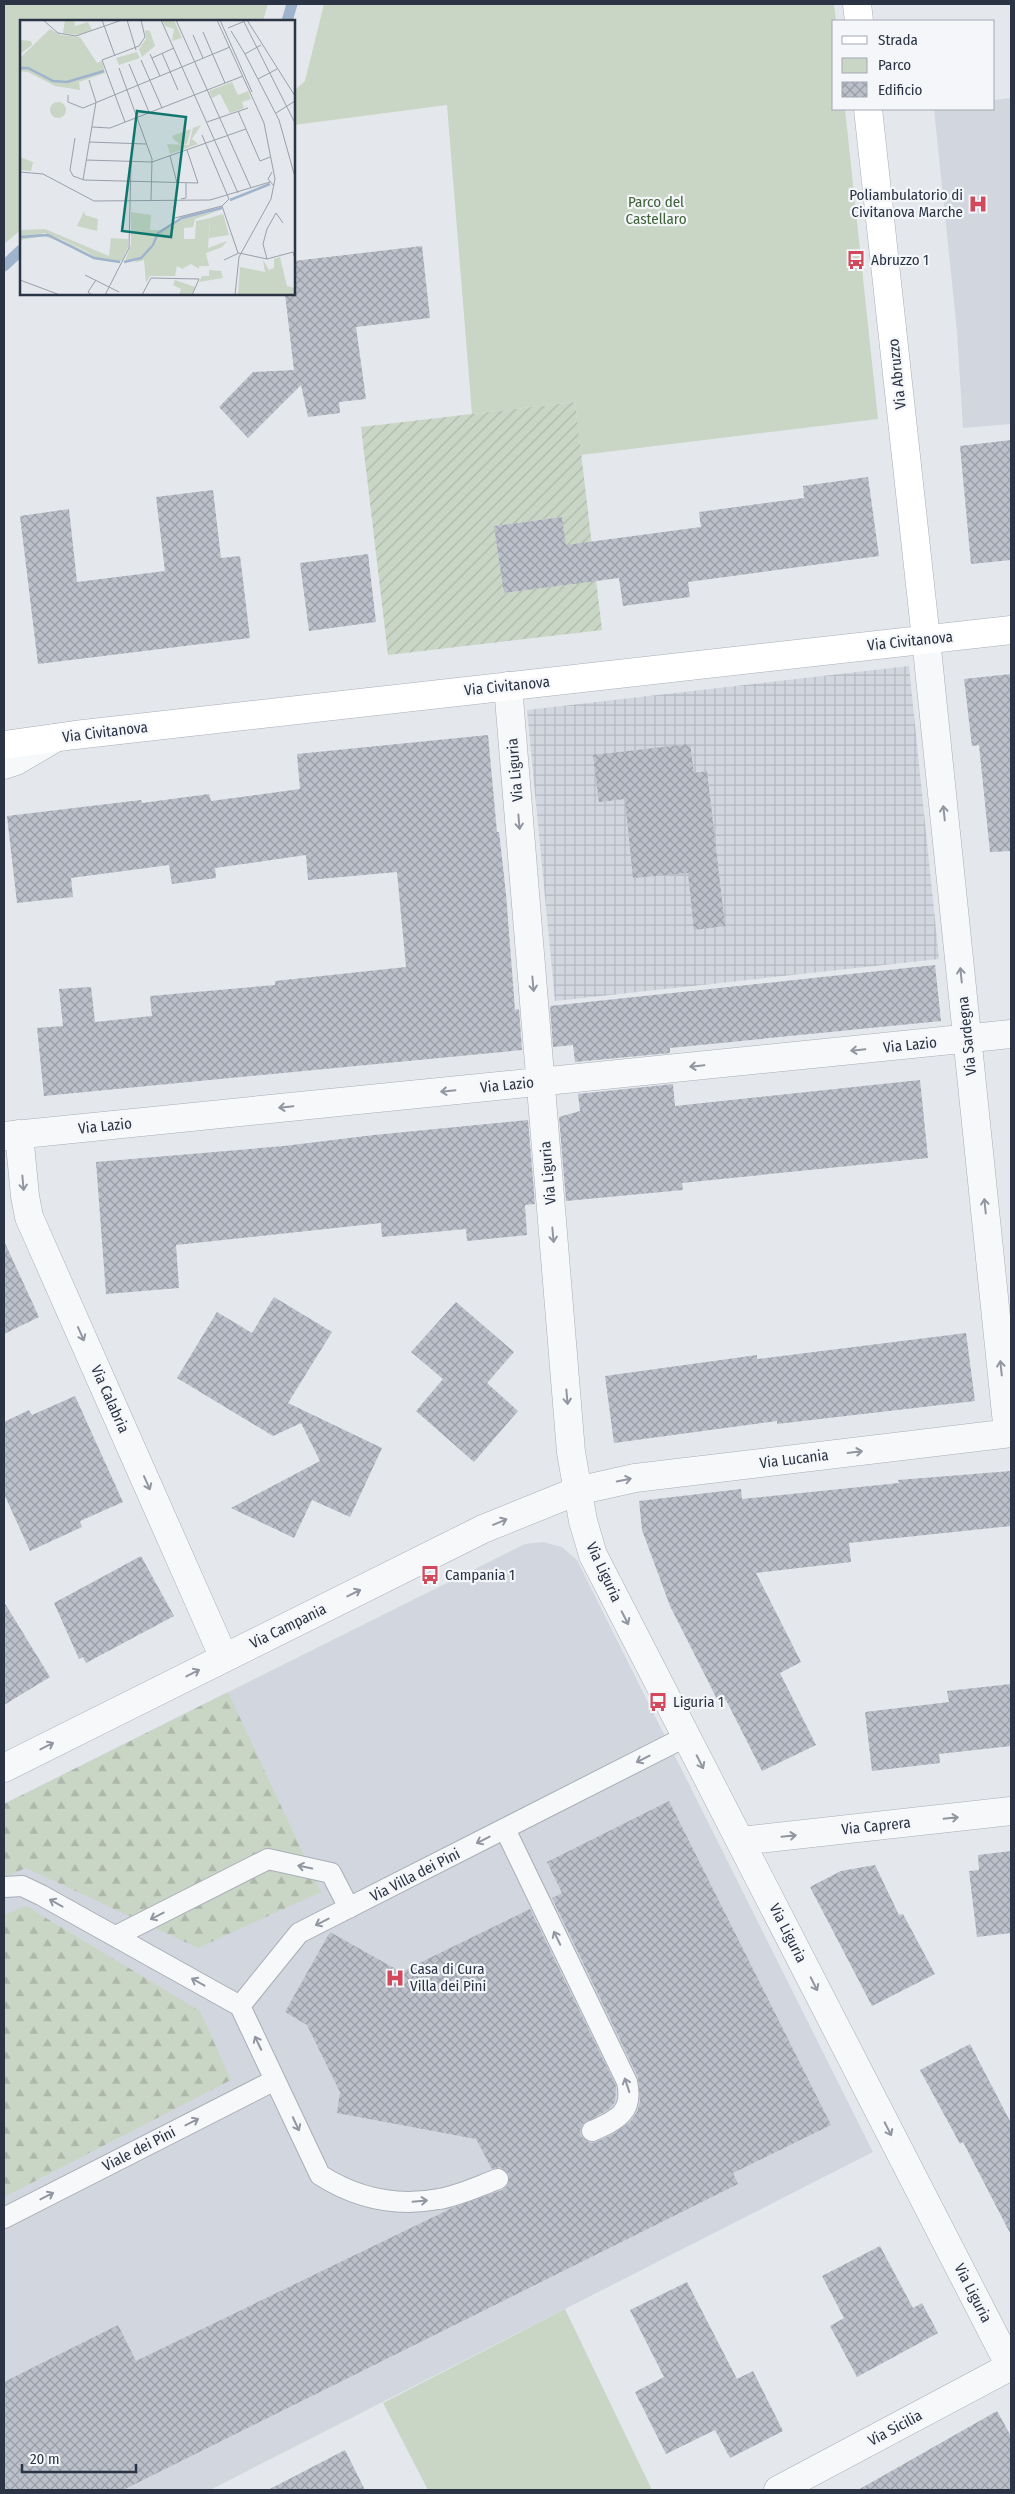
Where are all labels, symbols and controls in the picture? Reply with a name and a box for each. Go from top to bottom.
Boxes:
inset map [20,20,295,295]
legend [832,20,995,110]
text: Strada [878,31,918,49]
text: Parco [878,56,911,74]
text: Edificio [878,81,923,99]
place label: Poliambulatorio di Civitanova Marche [849,186,963,221]
park label: Parco del Castellaro [625,193,687,228]
hospital icon: Poliambulatorio di Civitanova Marche [967,193,989,215]
bus stop icon: Abruzzo 1 [845,249,867,271]
place label: Abruzzo 1 [871,251,929,269]
street label: Via Abruzzo [884,338,910,410]
street label: Via Civitanova [866,628,954,654]
street label: Via Civitanova [463,673,551,699]
street label: Via Civitanova [61,718,149,746]
street label: Via Liguria [503,737,527,803]
one-way arrow [939,805,949,821]
one-way arrow [515,814,524,830]
one-way arrow [956,967,966,983]
one-way arrow [528,975,538,991]
street label: Via Sardegna [954,995,980,1077]
street label: Via Lazio [882,1033,938,1057]
one-way arrow [851,1045,867,1055]
one-way arrow [689,1061,705,1071]
street label: Via Lazio [479,1073,535,1097]
one-way arrow [440,1086,456,1096]
one-way arrow [278,1102,294,1112]
street label: Via Lazio [77,1114,133,1138]
street label: Via Liguria [536,1140,560,1206]
one-way arrow [19,1175,28,1191]
one-way arrow [980,1198,989,1214]
one-way arrow [549,1227,558,1243]
one-way arrow [76,1326,86,1341]
one-way arrow [996,1360,1006,1376]
street label: Via Calabria [87,1362,133,1436]
one-way arrow [562,1389,571,1405]
street label: Via Lucania [759,1446,829,1472]
one-way arrow [847,1447,863,1457]
one-way arrow [142,1475,152,1490]
one-way arrow [616,1475,632,1484]
one-way arrow [492,1517,507,1526]
street label: Via Liguria [582,1539,626,1605]
bus stop icon: Campania 1 [419,1564,441,1586]
place label: Campania 1 [445,1566,515,1584]
one-way arrow [346,1588,361,1597]
street label: Via Campania [247,1600,329,1652]
one-way arrow [621,1610,630,1625]
one-way arrow [185,1668,200,1678]
bus stop icon: Liguria 1 [647,1691,669,1713]
place label: Liguria 1 [673,1693,724,1711]
one-way arrow [40,1741,55,1751]
one-way arrow [696,1754,705,1769]
one-way arrow [636,1755,651,1764]
street label: Via Caprera [841,1813,911,1839]
one-way arrow [942,1813,958,1823]
one-way arrow [781,1831,797,1841]
one-way arrow [475,1835,490,1845]
street label: Via Villa dei Pini [367,1845,463,1905]
one-way arrow [298,1862,314,1871]
one-way arrow [49,1898,64,1907]
street label: Via Liguria [765,1900,811,1966]
one-way arrow [150,1911,165,1921]
one-way arrow [315,1918,330,1927]
one-way arrow [552,1931,561,1946]
place label: Casa di Cura Villa dei Pini [410,1960,486,1995]
hospital icon: Casa di Cura Villa dei Pini [384,1967,406,1989]
one-way arrow [191,1977,206,1986]
one-way arrow [809,1977,819,1992]
one-way arrow [252,2036,262,2051]
one-way arrow [621,2077,631,2093]
one-way arrow [291,2116,301,2131]
one-way arrow [184,2117,199,2126]
one-way arrow [884,2121,893,2136]
street label: Viale dei Pini [99,2123,179,2175]
one-way arrow [39,2191,54,2200]
one-way arrow [412,2196,428,2206]
street label: Via Liguria [950,2260,996,2326]
street label: Via Sicilia [865,2406,925,2450]
scale bar [22,2442,136,2474]
text: 20 m [30,2450,60,2468]

